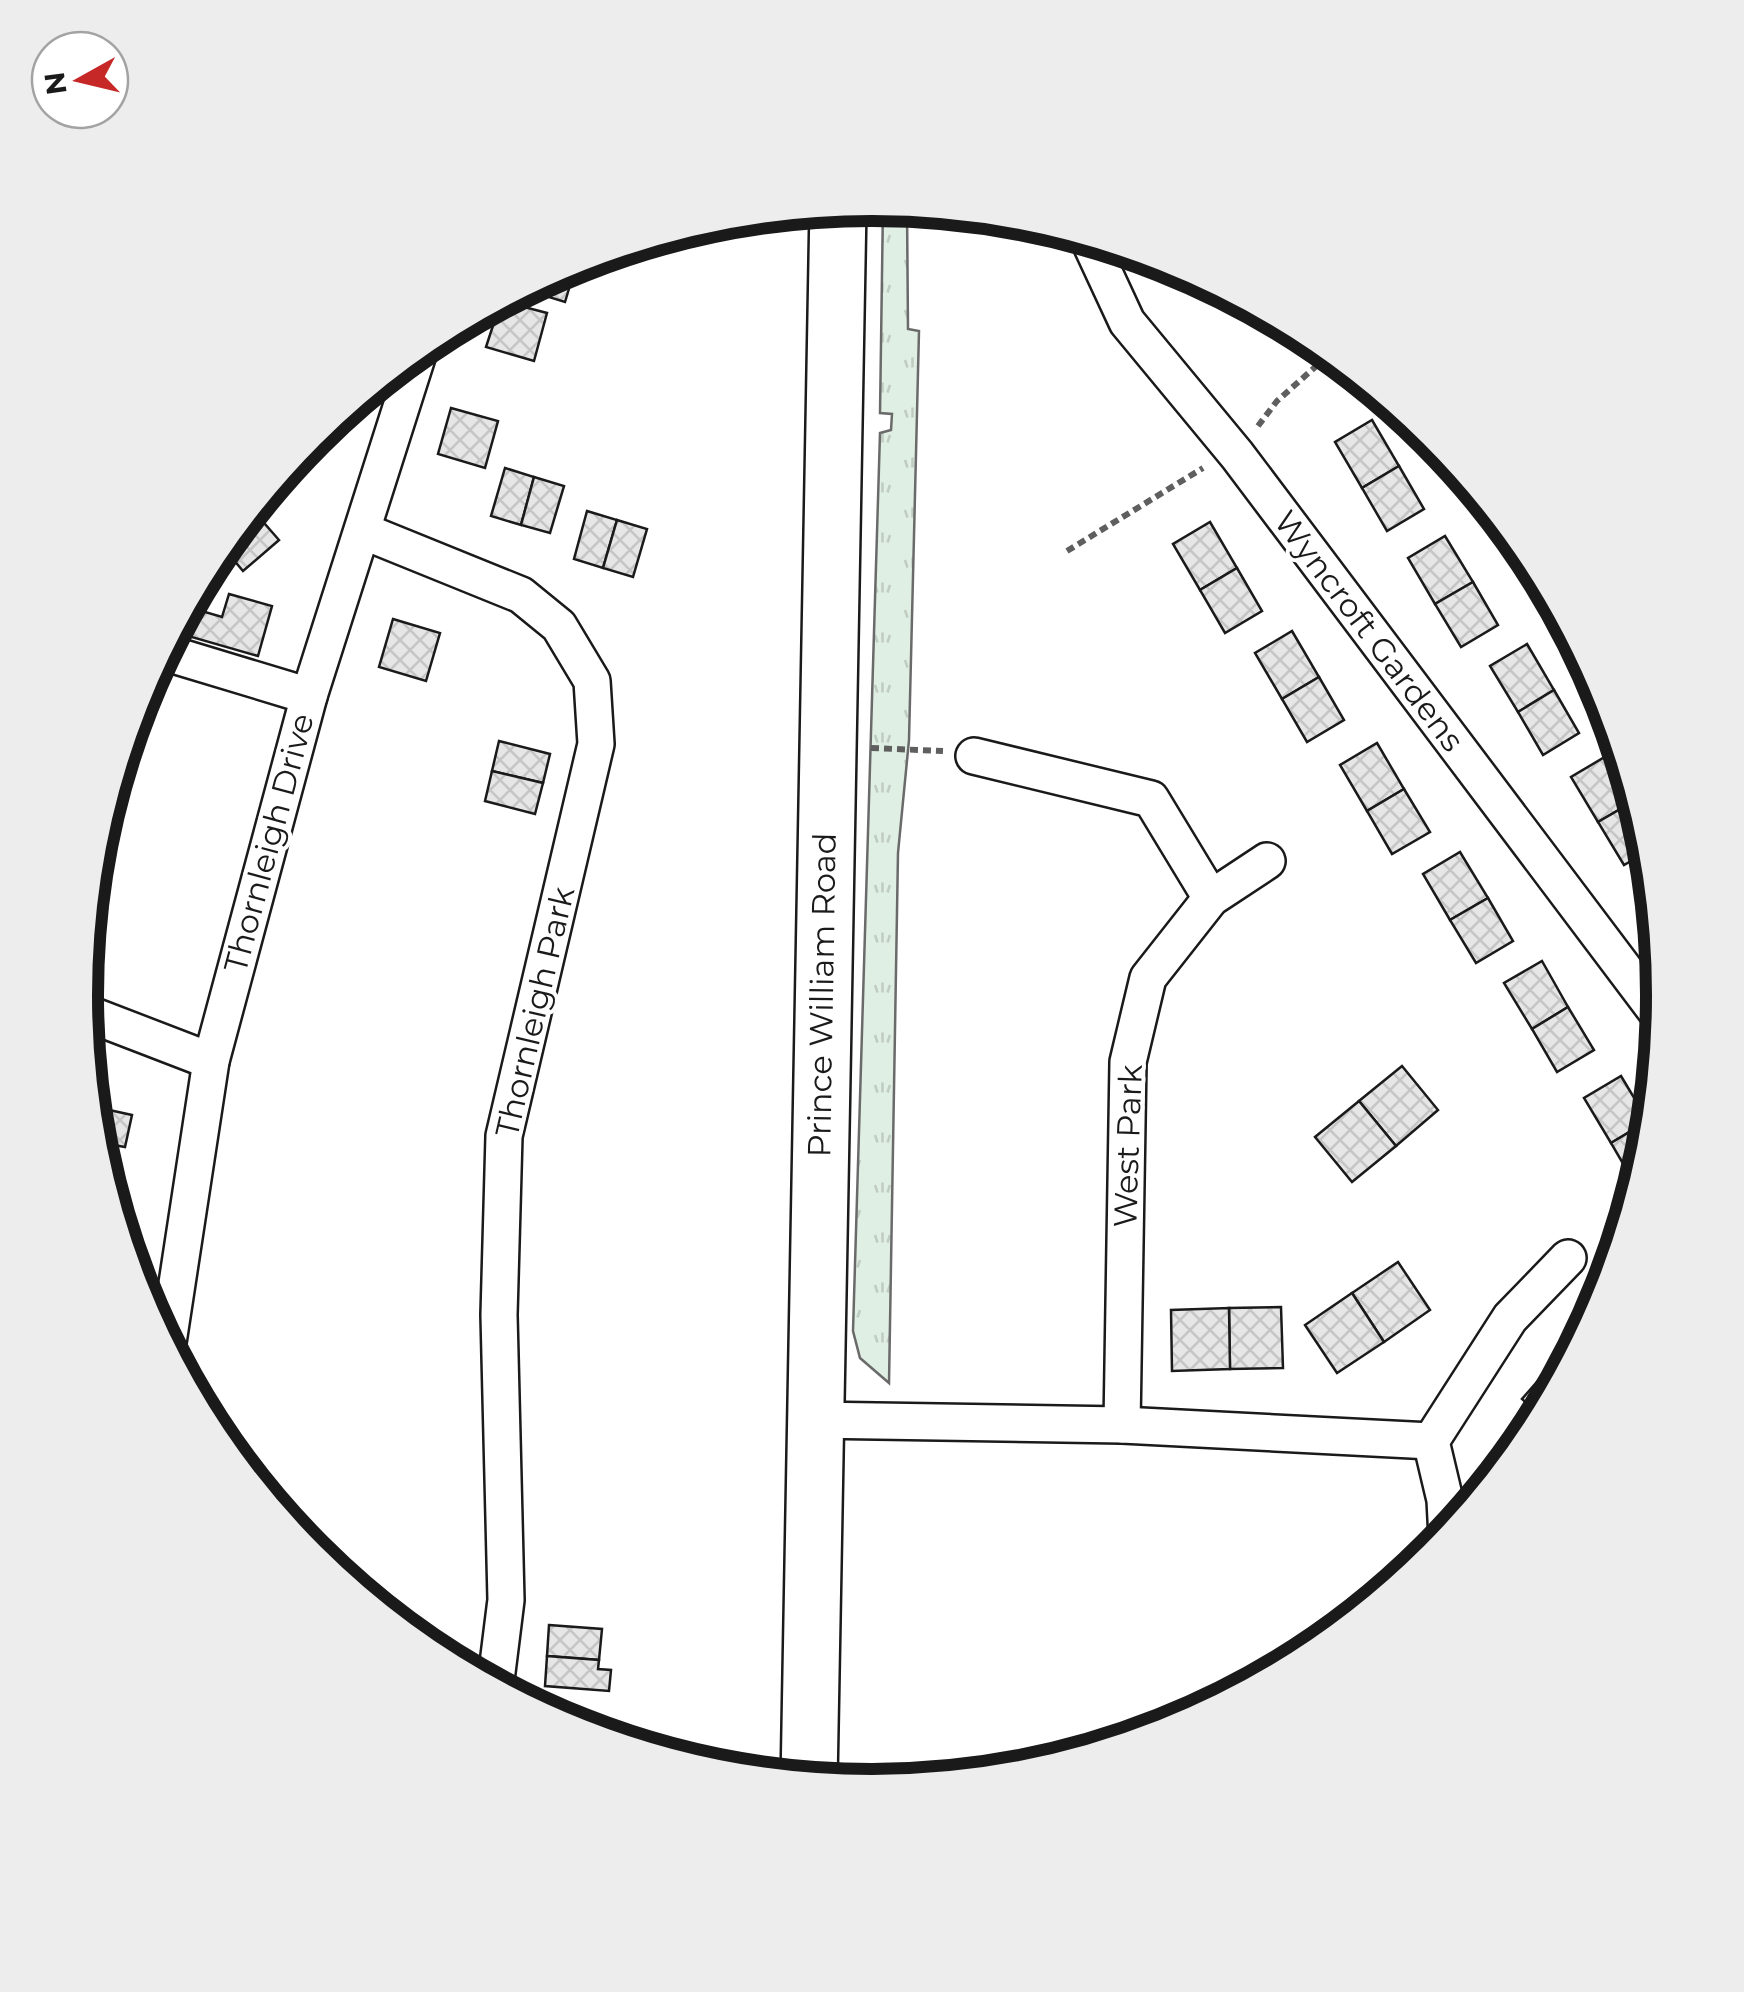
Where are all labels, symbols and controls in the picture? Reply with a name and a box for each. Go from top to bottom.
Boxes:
north arrow [30,30,130,130]
text: N [37,70,74,97]
street label: Wyncroft Gardens [1266,503,1473,759]
street label: Thornleigh Drive [215,709,322,977]
street label: Prince William Road [799,832,844,1158]
street label: Thornleigh Park [487,883,582,1141]
street label: West Park [1105,1064,1150,1228]

